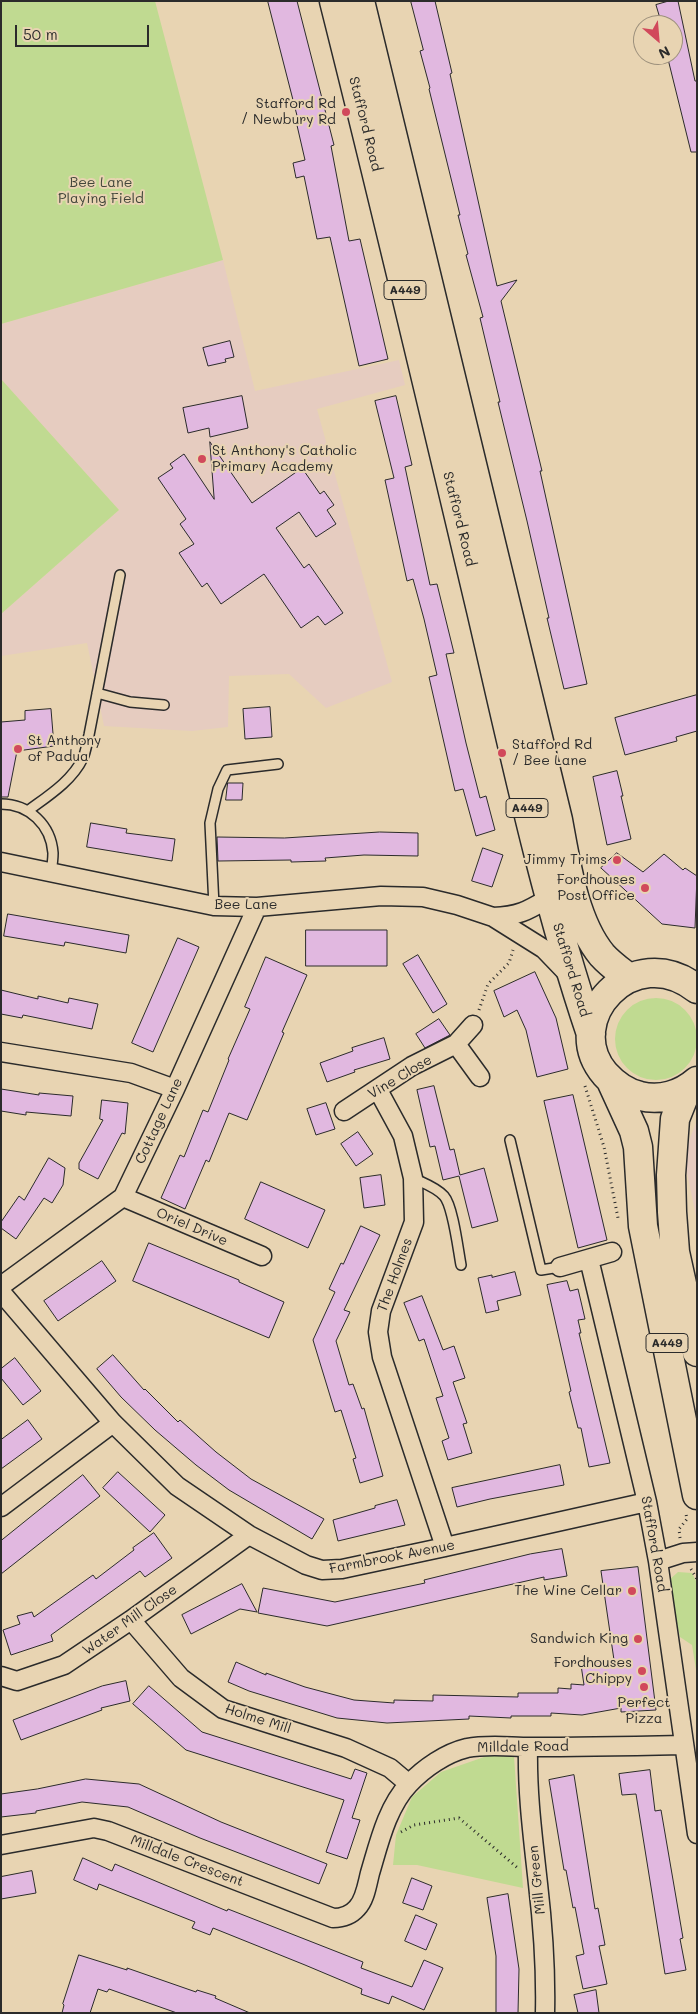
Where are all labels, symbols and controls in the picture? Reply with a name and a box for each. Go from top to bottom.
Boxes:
scale bar [18,15,151,47]
north arrow [633,15,683,65]
text: 50 m [23,24,58,44]
text: N [656,42,674,64]
street label: Stafford Road [345,75,385,173]
place label: Stafford Rd / Newbury Rd [241,96,336,128]
marker: Stafford Rd / Newbury Rd [340,106,352,118]
park label: Bee Lane Playing Field [58,175,144,208]
road number: A449 [384,280,426,300]
place label: St Anthony's Catholic Primary Academy [212,443,357,476]
marker: St Anthony's Catholic Primary Academy [196,453,208,465]
street label: Stafford Road [439,470,479,568]
place label: St Anthony of Padua [28,733,101,766]
place label: Stafford Rd / Bee Lane [512,737,592,770]
marker: St Anthony of Padua [12,743,24,755]
marker: Stafford Rd / Bee Lane [496,747,508,759]
road number: A449 [506,798,548,818]
place label: Jimmy Trims [524,852,607,868]
marker: Jimmy Trims [611,854,623,866]
place label: Fordhouses Post Office [557,872,635,904]
marker: Fordhouses Post Office [639,882,651,894]
street label: Bee Lane [214,897,278,913]
street label: Stafford Road [549,921,593,1019]
street label: Vine Close [365,1051,435,1103]
street label: Cottage Lane [132,1075,186,1167]
street label: Oriel Drive [154,1204,230,1250]
street label: The Holmes [374,1236,416,1314]
road number: A449 [646,1334,688,1352]
street label: Stafford Road [637,1495,671,1593]
street label: Farmbrook Avenue [328,1537,456,1577]
street label: Water Mill Close [79,1581,181,1659]
place label: The Wine Cellar [514,1583,622,1599]
marker: The Wine Cellar [626,1585,638,1597]
place label: Sandwich King [530,1631,628,1647]
marker: Sandwich King [632,1633,644,1645]
place label: Fordhouses Chippy [554,1655,632,1688]
marker: Fordhouses Chippy [636,1665,648,1677]
marker: Perfect Pizza [638,1681,650,1693]
place label: Perfect Pizza [618,1695,670,1728]
street label: Holme Mill [223,1700,293,1738]
street label: Milldale Road [477,1738,569,1756]
street label: Milldale Crescent [128,1832,246,1890]
street label: Mill Green [525,1845,549,1915]

